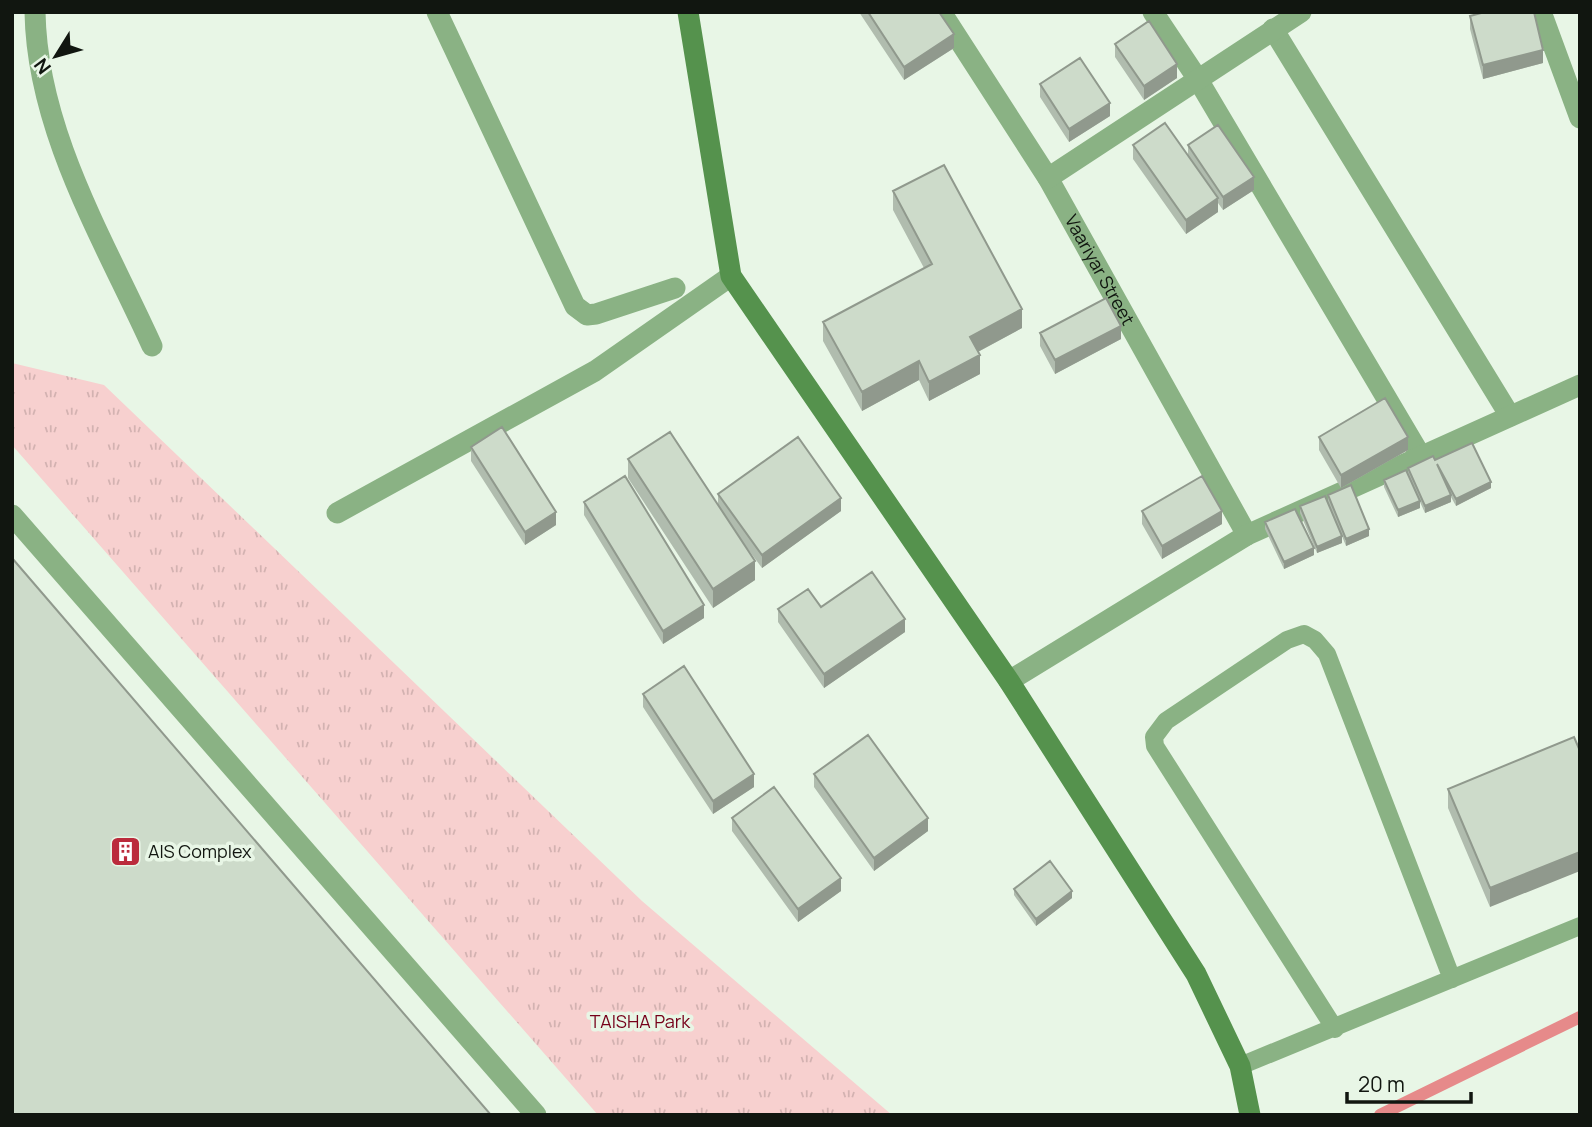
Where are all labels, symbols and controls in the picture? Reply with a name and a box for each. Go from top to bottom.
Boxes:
north arrow [21,21,91,91]
text: N [28,53,57,80]
street label: Vaariyar Street [1060,210,1141,329]
building icon: AIS Complex [108,835,142,869]
place label: AIS Complex [148,839,252,863]
park label: TAISHA Park [590,1009,691,1033]
scale bar [1347,1060,1471,1104]
text: 20 m [1358,1070,1405,1098]

